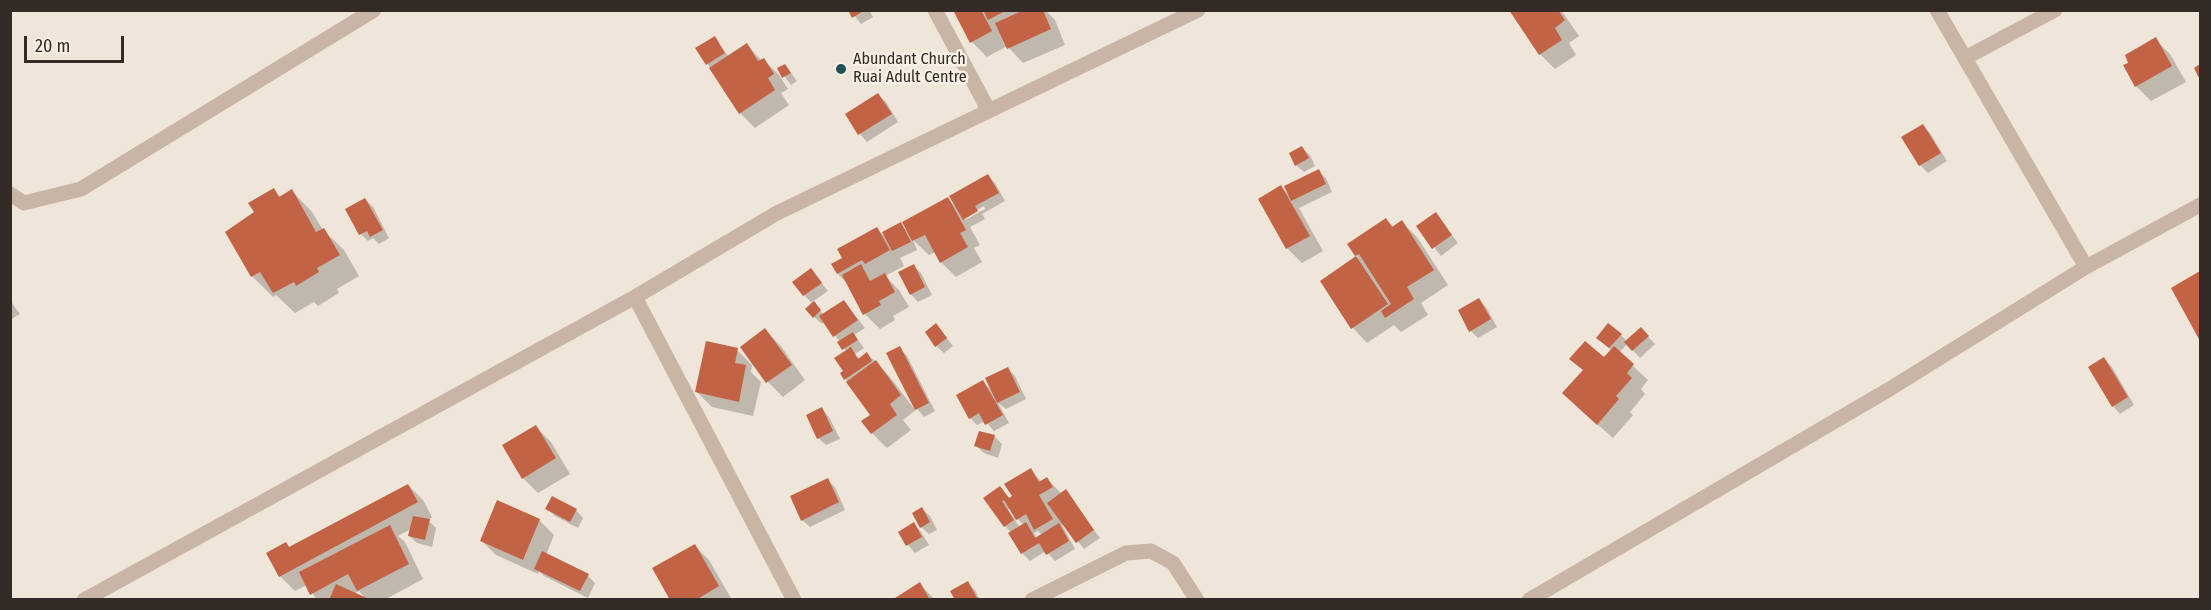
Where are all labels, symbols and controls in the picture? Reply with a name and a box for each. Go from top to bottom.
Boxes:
scale bar [27,24,128,62]
text: 20 m [35,35,70,57]
place label: Abundant Church Ruai Adult Centre [853,50,967,88]
marker: Abundant Church Ruai Adult Centre [834,62,848,76]

